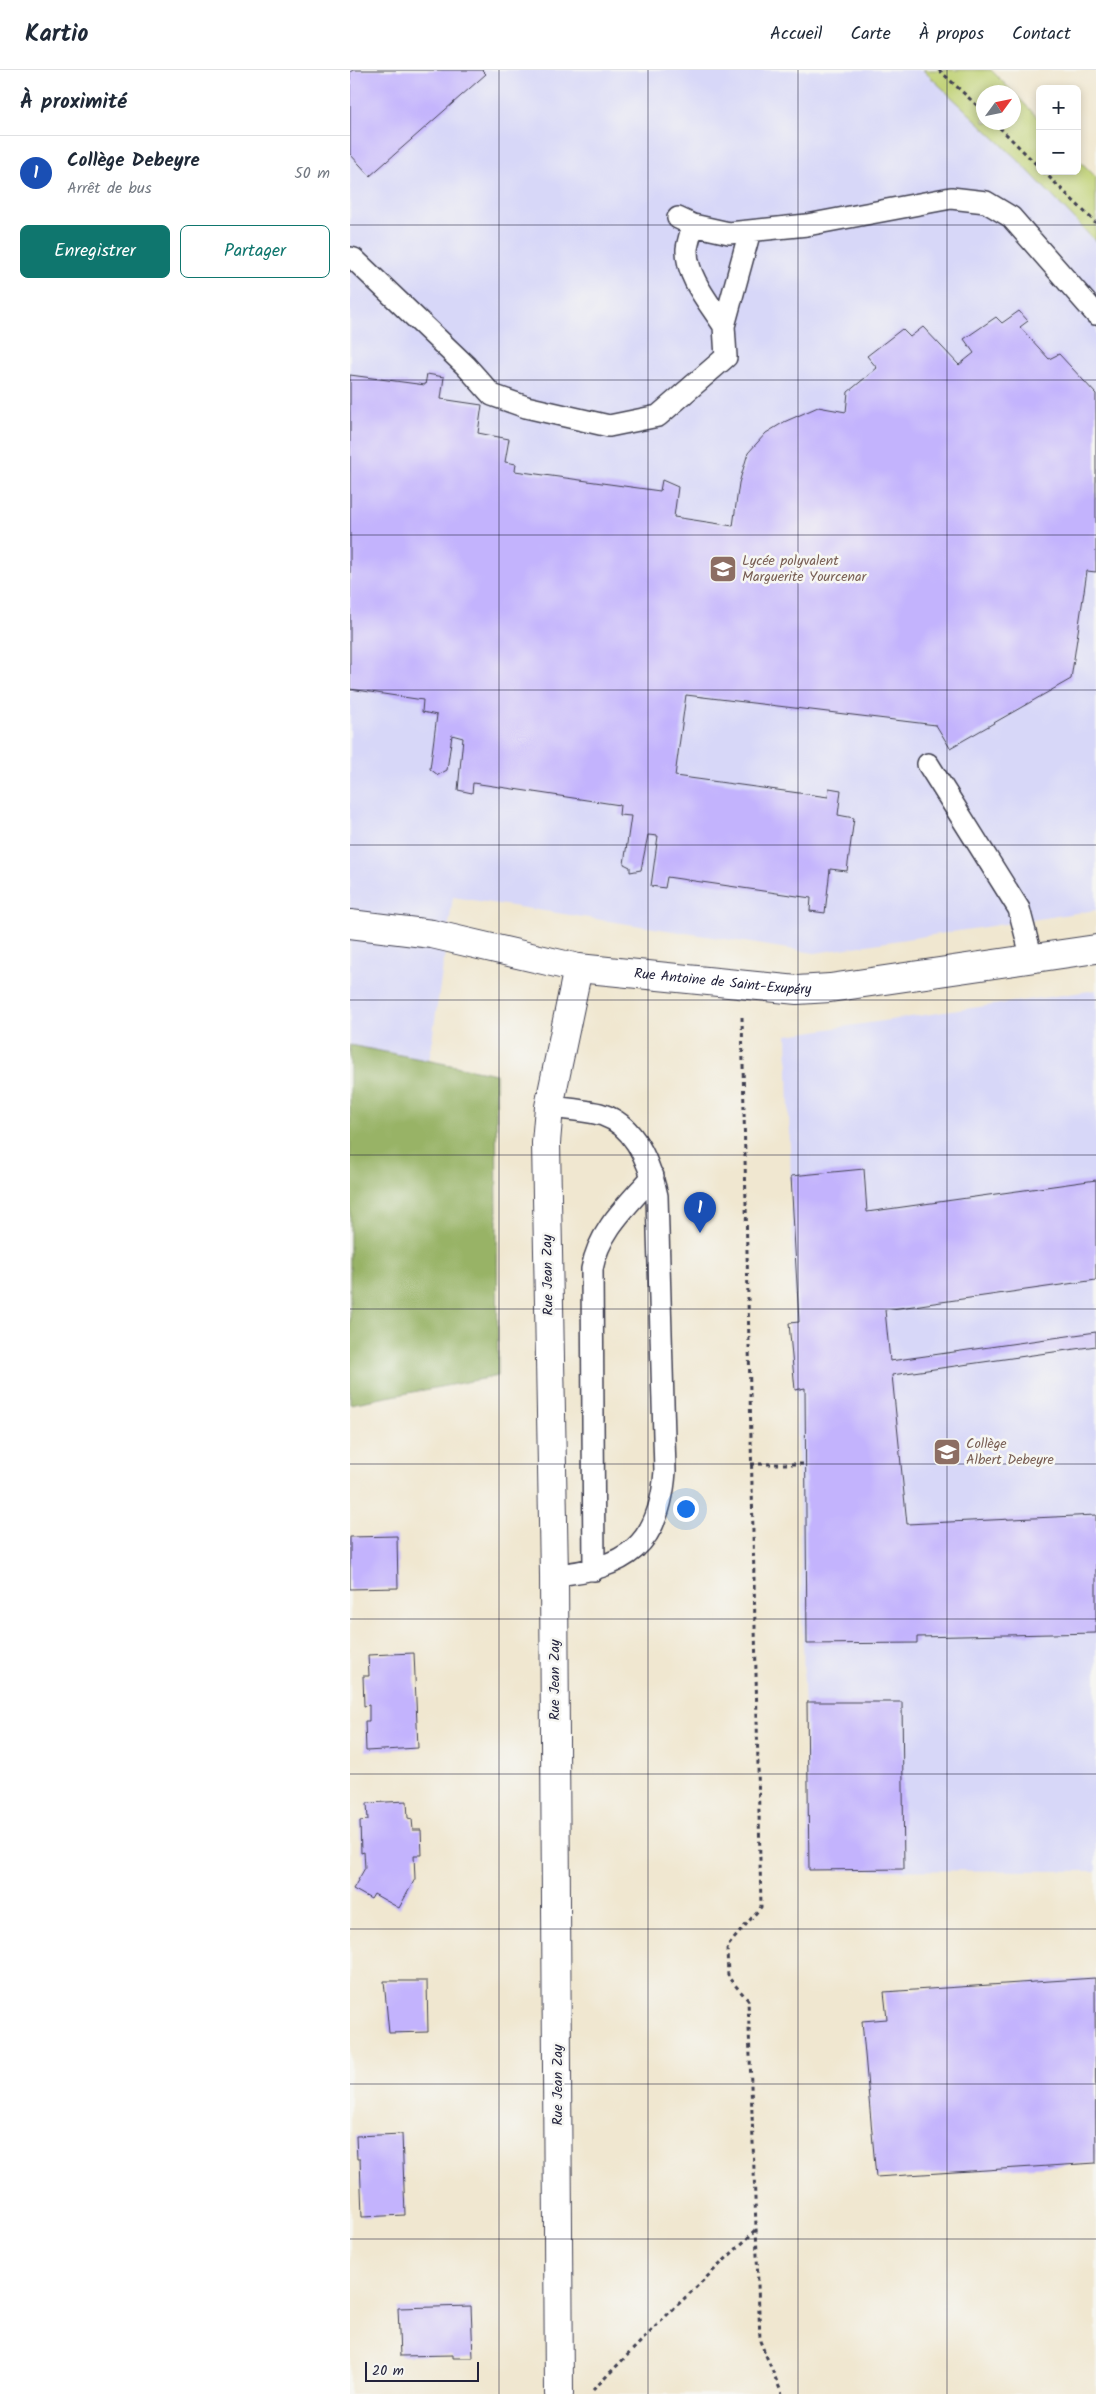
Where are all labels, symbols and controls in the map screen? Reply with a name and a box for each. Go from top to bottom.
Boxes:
text: Kartio [25,15,88,54]
text: Accueil [770,20,823,49]
text: Carte [851,20,891,49]
text: À propos [919,20,984,49]
text: Contact [1012,20,1071,49]
north arrow [976,85,1021,130]
map controls [1036,85,1081,175]
button: + [1036,85,1081,130]
text: À proximité [20,86,127,119]
button: − [1036,130,1081,175]
text: Collège Debeyre [67,146,200,176]
text: 1 [34,161,38,186]
text: 50 m [294,161,330,186]
text: Arrêt de bus [67,176,151,201]
button: Enregistrer [20,225,170,278]
button: Partager [180,225,330,278]
place label: Lycée polyvalent Marguerite Yourcenar [742,550,868,588]
school or university icon: Lycée polyvalent Marguerite Yourcenar [708,554,738,584]
street label: Rue Antoine de Saint-Exupéry [633,963,812,1001]
pin: 1 [684,1192,716,1233]
street label: Rue Jean Zay [536,1234,560,1316]
place label: Collège Albert Debeyre [966,1433,1054,1471]
school or university icon: Collège Albert Debeyre [932,1437,962,1467]
your location [673,1496,699,1522]
street label: Rue Jean Zay [544,1639,566,1721]
street label: Rue Jean Zay [547,2044,569,2126]
scale bar [365,2359,479,2382]
text: 20 m [372,2360,404,2382]

